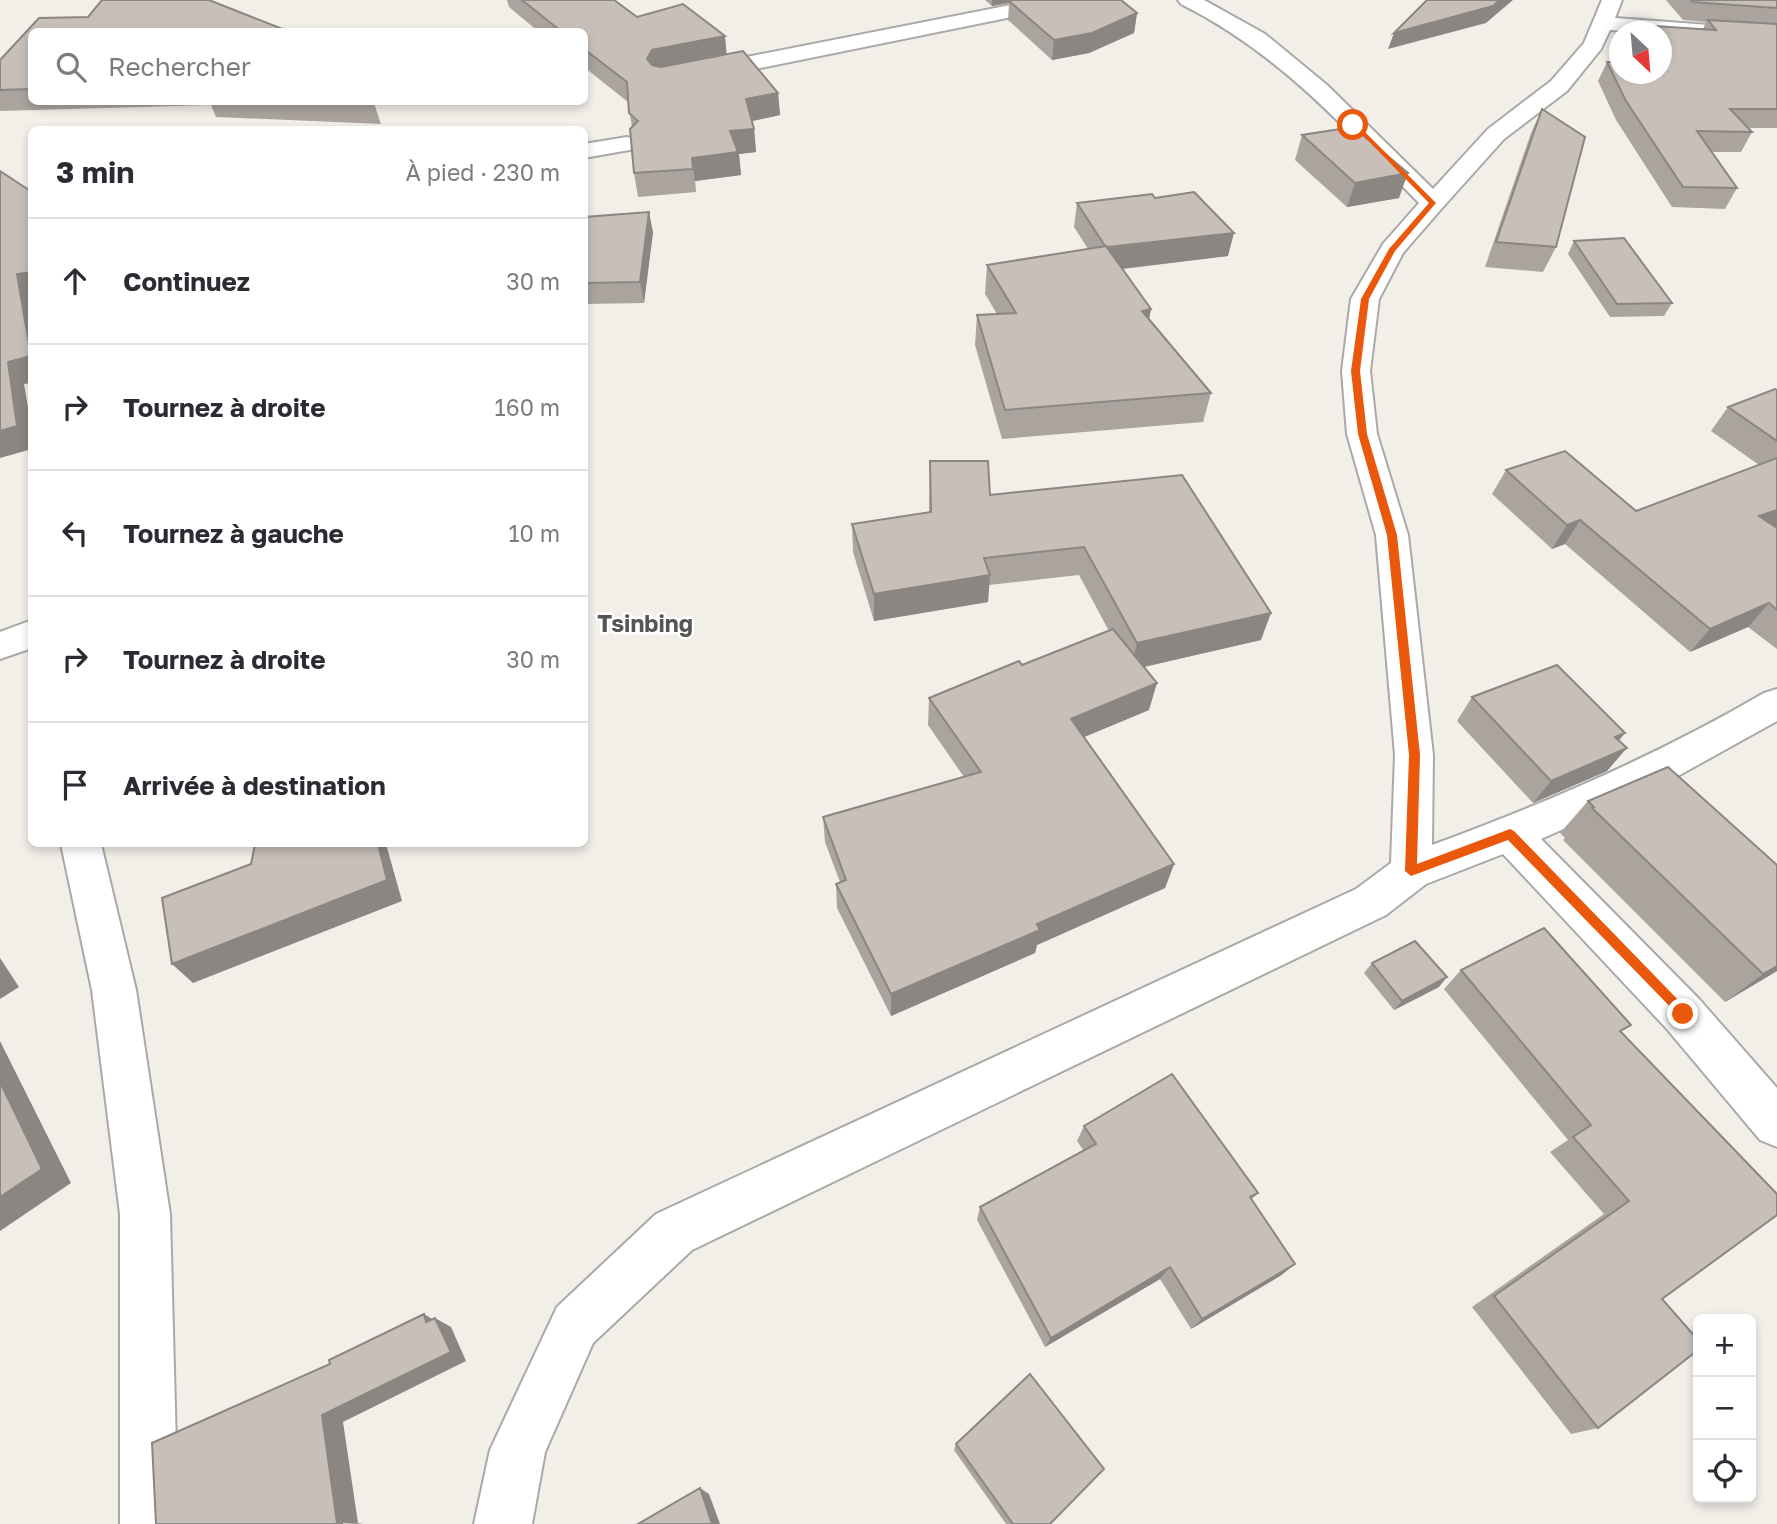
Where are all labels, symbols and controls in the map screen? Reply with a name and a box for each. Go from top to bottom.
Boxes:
north arrow [1609,21,1672,84]
search box [28,28,588,105]
icon: search [52,48,90,86]
text: Rechercher [108,51,251,82]
route start [1337,109,1368,140]
text: 3 min [56,154,134,190]
text: À pied · 230 m [405,158,560,186]
icon: ahead [56,262,94,300]
text: Continuez [123,266,250,297]
text: 30 m [506,267,560,295]
icon: right [56,388,94,426]
text: Tournez à droite [123,392,326,423]
text: 160 m [495,393,560,421]
icon: left [56,514,94,552]
text: Tournez à gauche [123,518,344,549]
text: 10 m [508,519,560,547]
district label: Tsinbing [597,609,693,637]
icon: right [56,640,94,678]
text: Tournez à droite [123,644,326,675]
text: 30 m [506,645,560,673]
icon: arrive [56,766,94,804]
text: Arrivée à destination [123,770,386,801]
route end [1667,998,1698,1029]
map controls [1693,1314,1756,1503]
button: + [1693,1314,1756,1377]
button: − [1693,1377,1756,1440]
button: locate [1693,1440,1756,1503]

